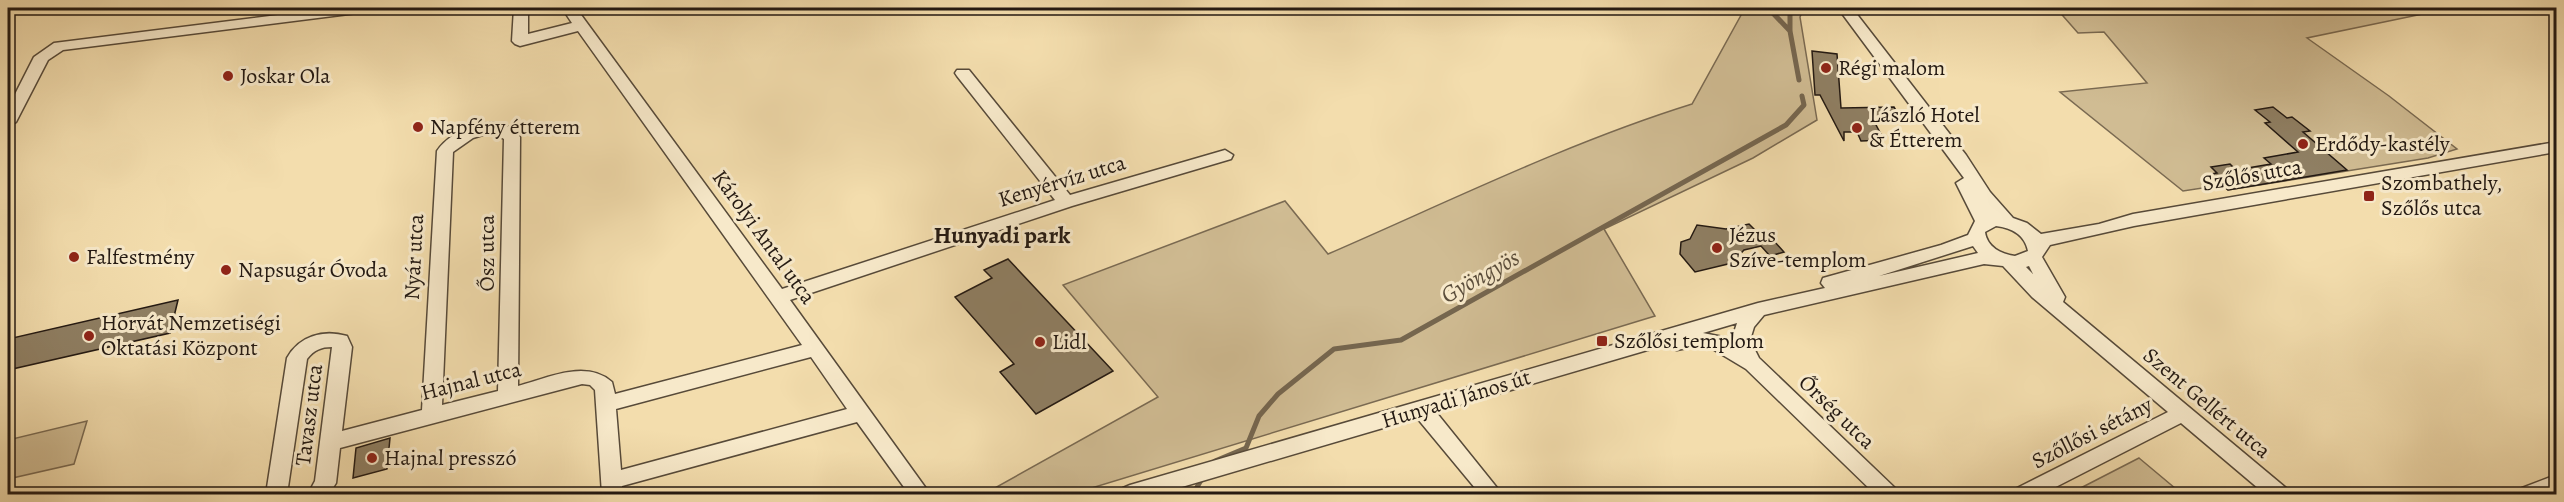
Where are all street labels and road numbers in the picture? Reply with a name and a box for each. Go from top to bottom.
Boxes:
street label: Kenyérvíz utca [995,147,1130,215]
street label: Szőlős utca [2200,151,2305,199]
street label: Károlyi Antal utca [705,164,823,311]
street label: Nyár utca [397,212,431,301]
street label: Ősz utca [472,214,502,292]
street label: Szent Gellért utca [2137,341,2278,466]
street label: Hajnal utca [418,354,525,408]
street label: Tavasz utca [288,362,330,468]
street label: Hunyadi János út [1378,362,1534,436]
street label: Őrség utca [1792,368,1882,457]
street label: Szőllősi sétány [2027,390,2158,476]

